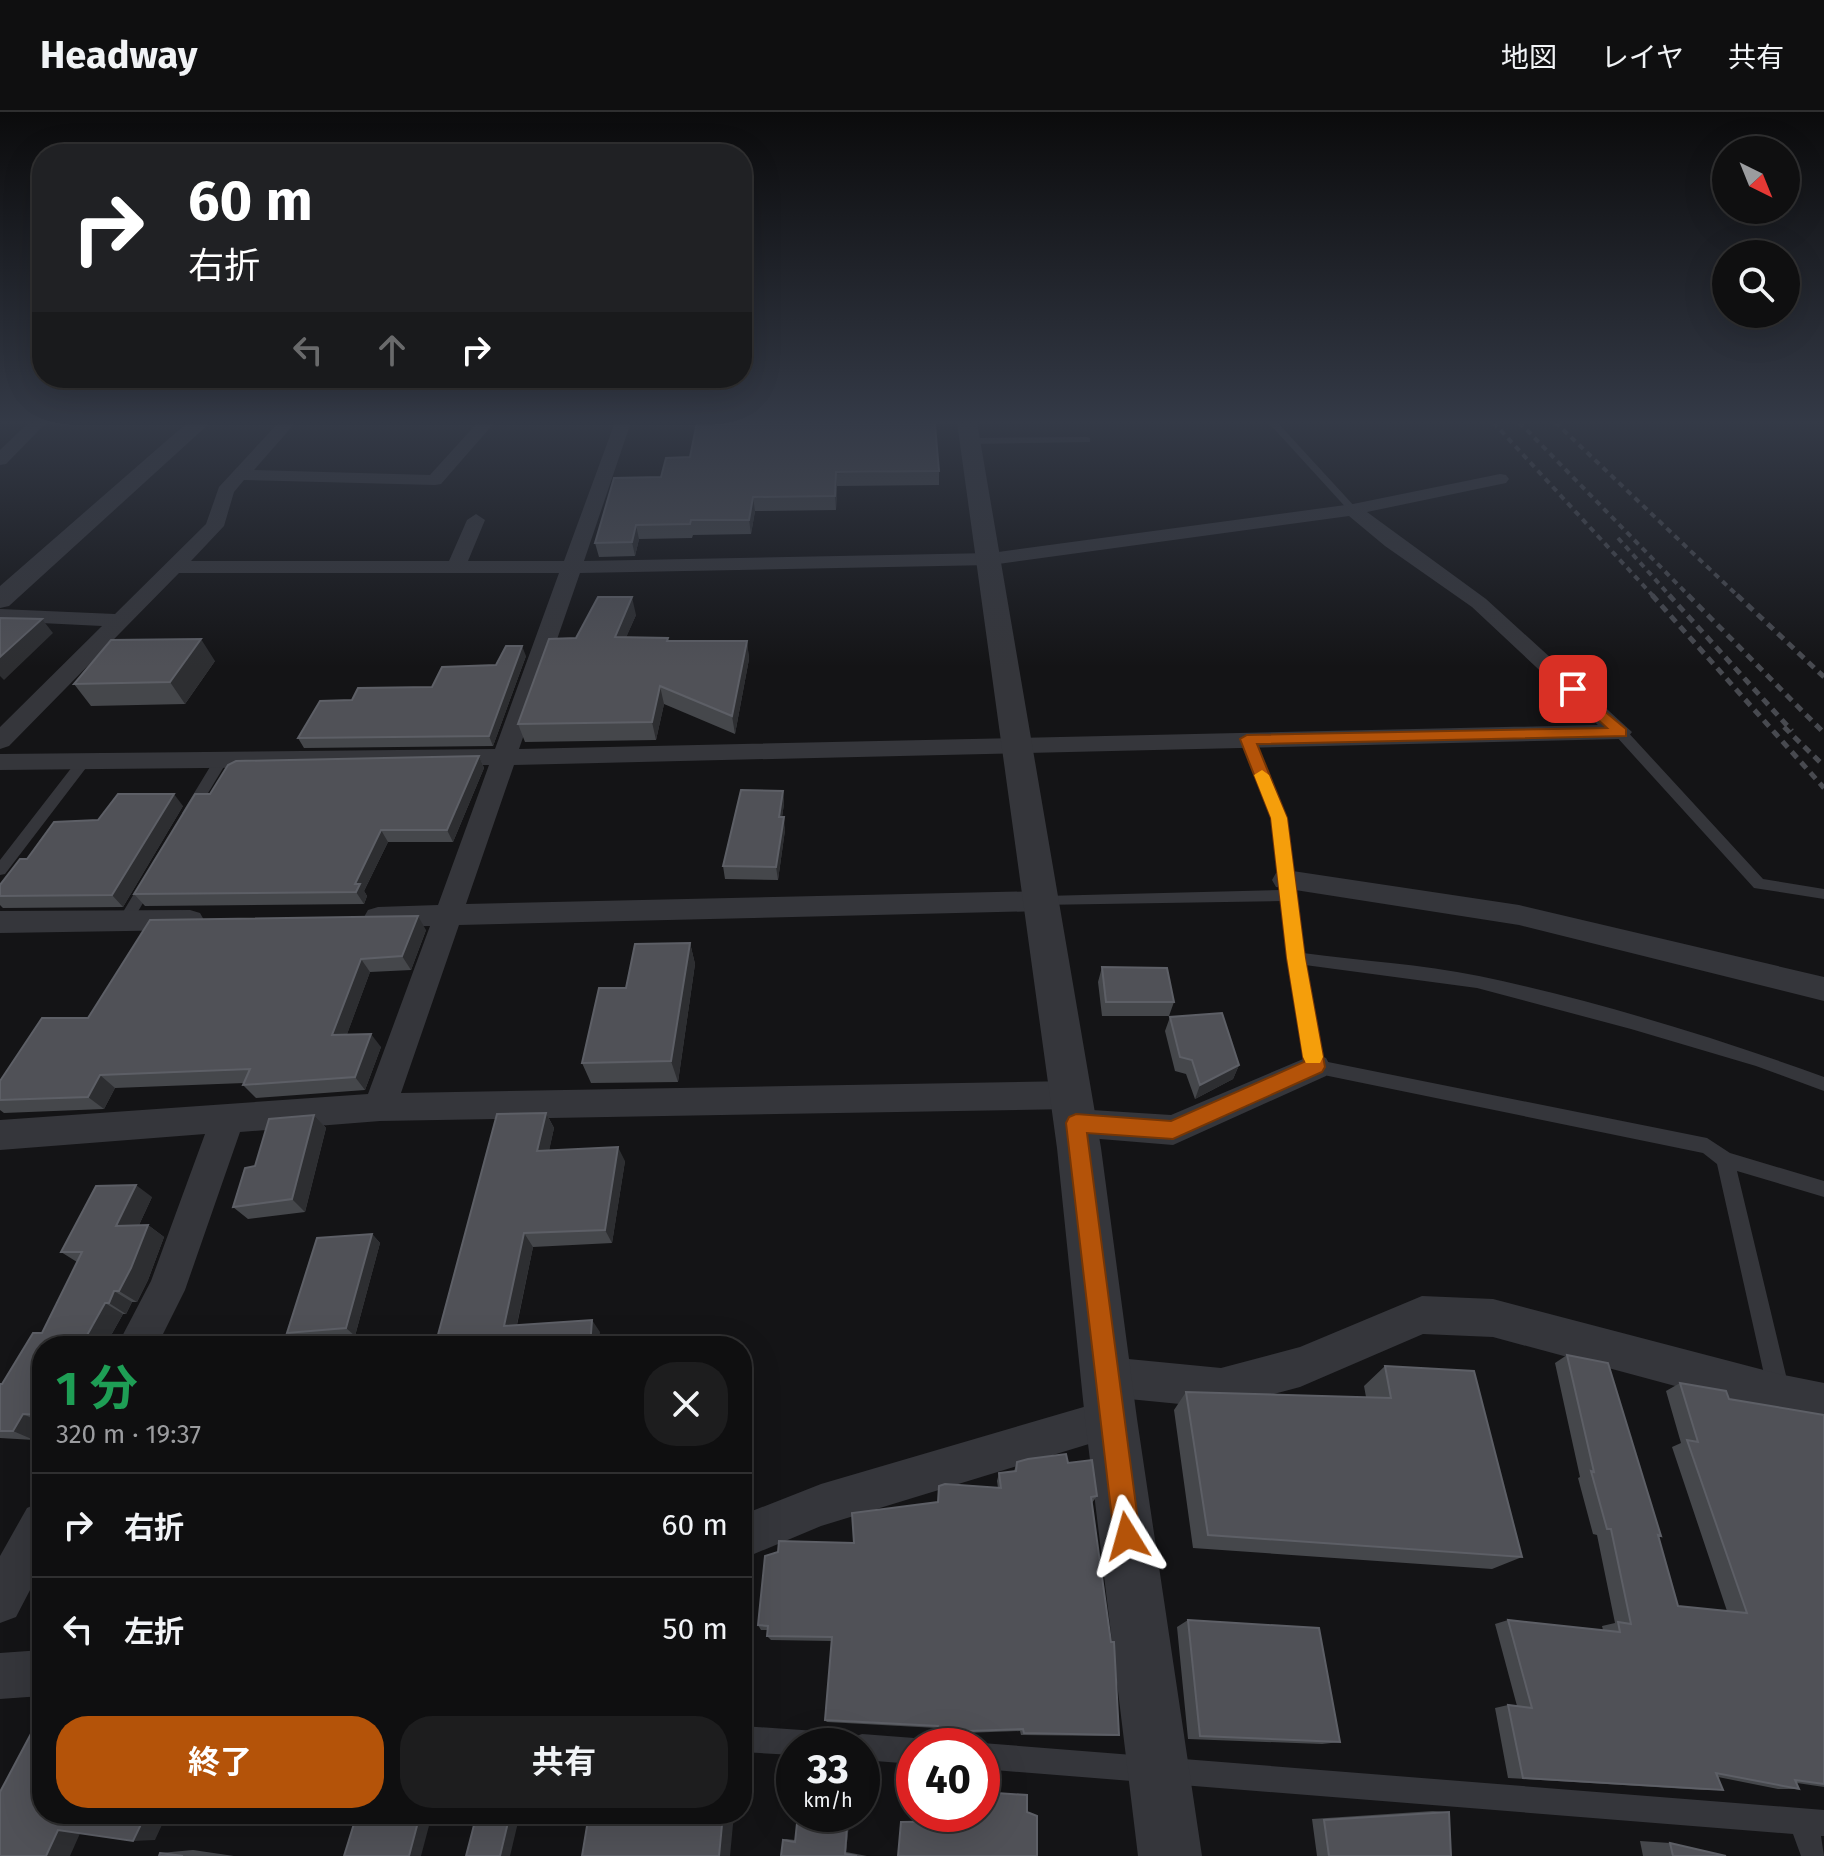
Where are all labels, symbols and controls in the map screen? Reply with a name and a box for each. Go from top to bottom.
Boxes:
text: Headway [40,32,197,78]
text: 地図 [1501,41,1557,74]
text: レイヤ [1601,41,1684,74]
text: 共有 [1728,41,1784,74]
north arrow [1712,136,1800,224]
map controls [1712,136,1800,328]
text: 60 m [188,168,313,235]
icon: right [56,176,160,280]
button: search [1712,240,1800,328]
text: 右折 [188,244,260,288]
icon: left [286,328,330,372]
icon: ahead [370,328,414,372]
icon: right [454,328,498,372]
pin [1539,655,1607,723]
icon: arrive [1551,667,1595,711]
text: 1 分 [56,1360,138,1418]
button: close [644,1362,728,1446]
text: 320 m · 19:37 [56,1419,201,1450]
position arrow [1085,1494,1169,1578]
icon: right [56,1503,100,1547]
text: 60 m [662,1507,728,1543]
text: 右折 [124,1510,184,1546]
icon: left [56,1607,100,1651]
text: 50 m [663,1611,728,1647]
text: 左折 [124,1614,184,1650]
button: 終了 [56,1716,384,1808]
button: 共有 [400,1716,728,1808]
speed limit sign: 40 [896,1728,1000,1832]
text: 33 [807,1746,849,1794]
text: km/h [803,1788,853,1812]

